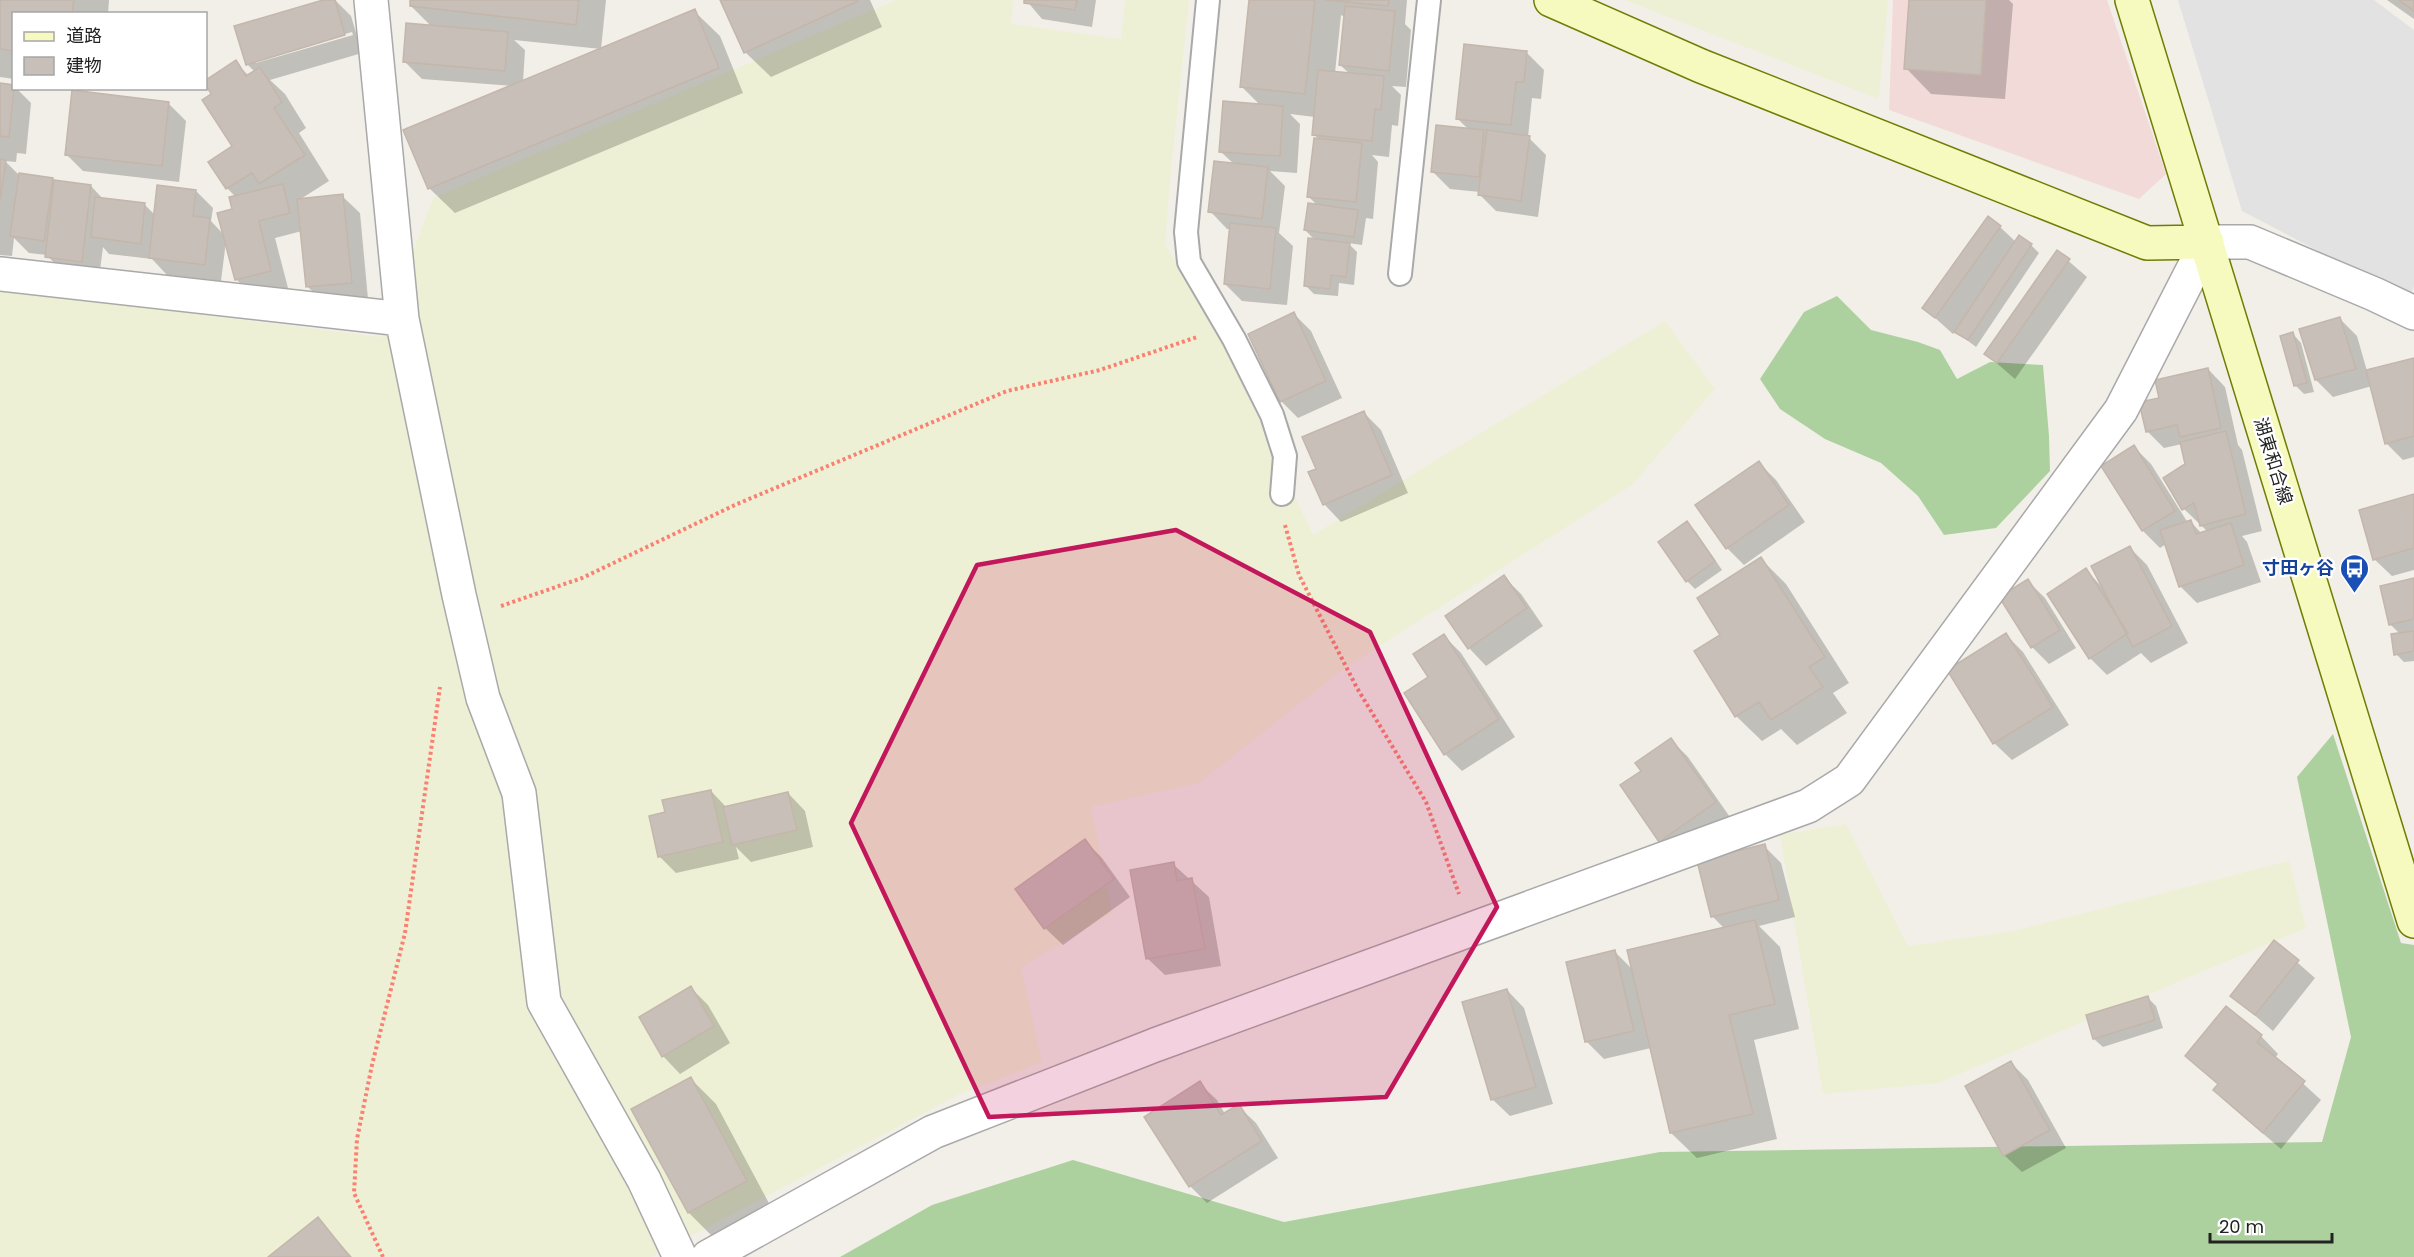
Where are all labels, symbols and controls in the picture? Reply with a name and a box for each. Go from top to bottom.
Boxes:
legend [12,12,207,90]
text: 道路 [66,23,102,48]
text: 建物 [66,53,102,78]
street label: 湖東和合線 [2248,414,2299,508]
bus stop icon: 寸田ヶ谷 [2339,552,2371,594]
place label: 寸田ヶ谷 [2262,555,2334,580]
scale bar [2210,1206,2332,1244]
text: 20 m [2219,1214,2264,1239]

